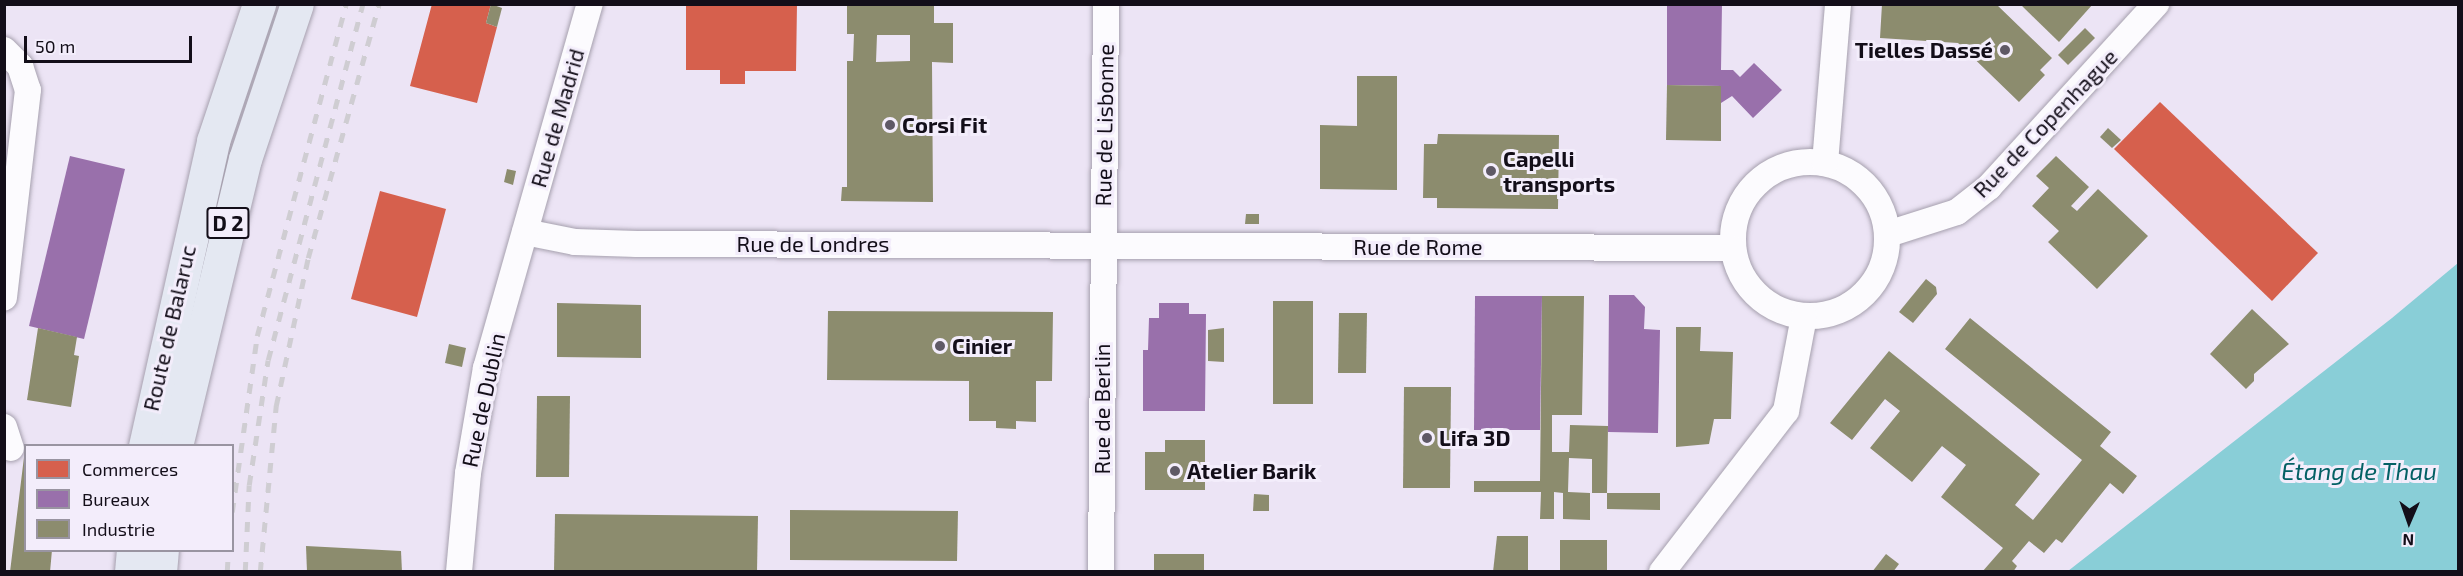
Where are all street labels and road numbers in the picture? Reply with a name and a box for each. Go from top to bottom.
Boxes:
street label: Rue de Copenhague [1967,43,2123,203]
street label: Rue de Lisbonne [1089,44,1119,206]
street label: Rue de Madrid [525,46,589,190]
road number: D 2 [206,205,250,241]
street label: Rue de Londres [737,231,889,257]
street label: Rue de Rome [1353,234,1483,260]
street label: Route de Balaruc [137,243,201,413]
street label: Rue de Dublin [456,330,510,470]
street label: Rue de Berlin [1089,343,1115,475]

